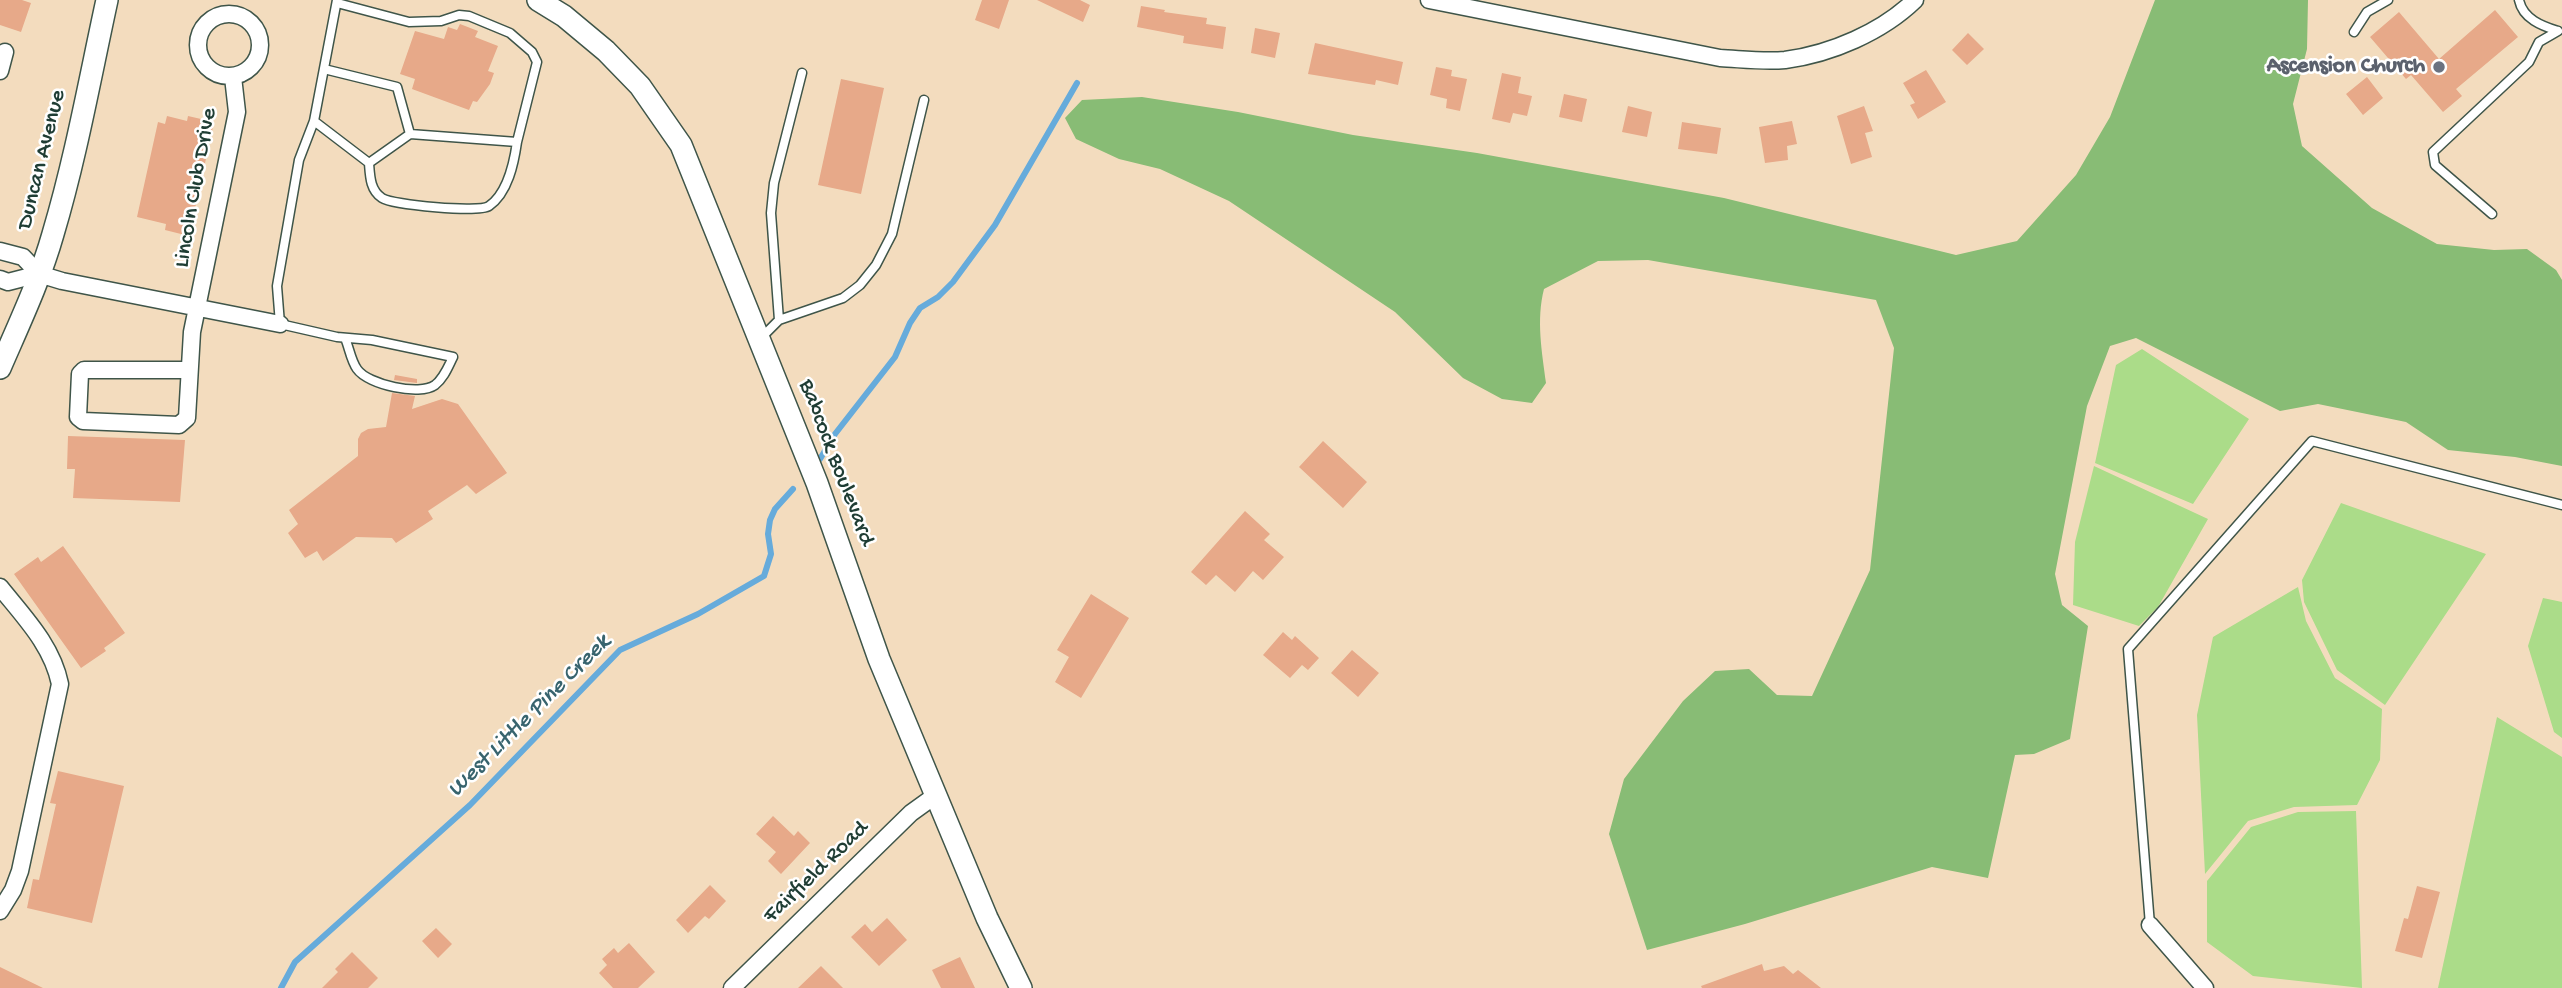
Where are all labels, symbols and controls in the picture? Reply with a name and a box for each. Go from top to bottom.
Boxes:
place label: Ascension Church [2267,53,2425,81]
marker: Ascension Church [2431,59,2447,75]
street label: Duncan Avenue [12,87,74,233]
street label: Lincoln Club Drive [169,106,225,270]
street label: Babcock Boulevard [791,376,879,550]
water label: West Little Pine Creek [442,629,618,805]
street label: Fairfield Road [759,816,875,930]

